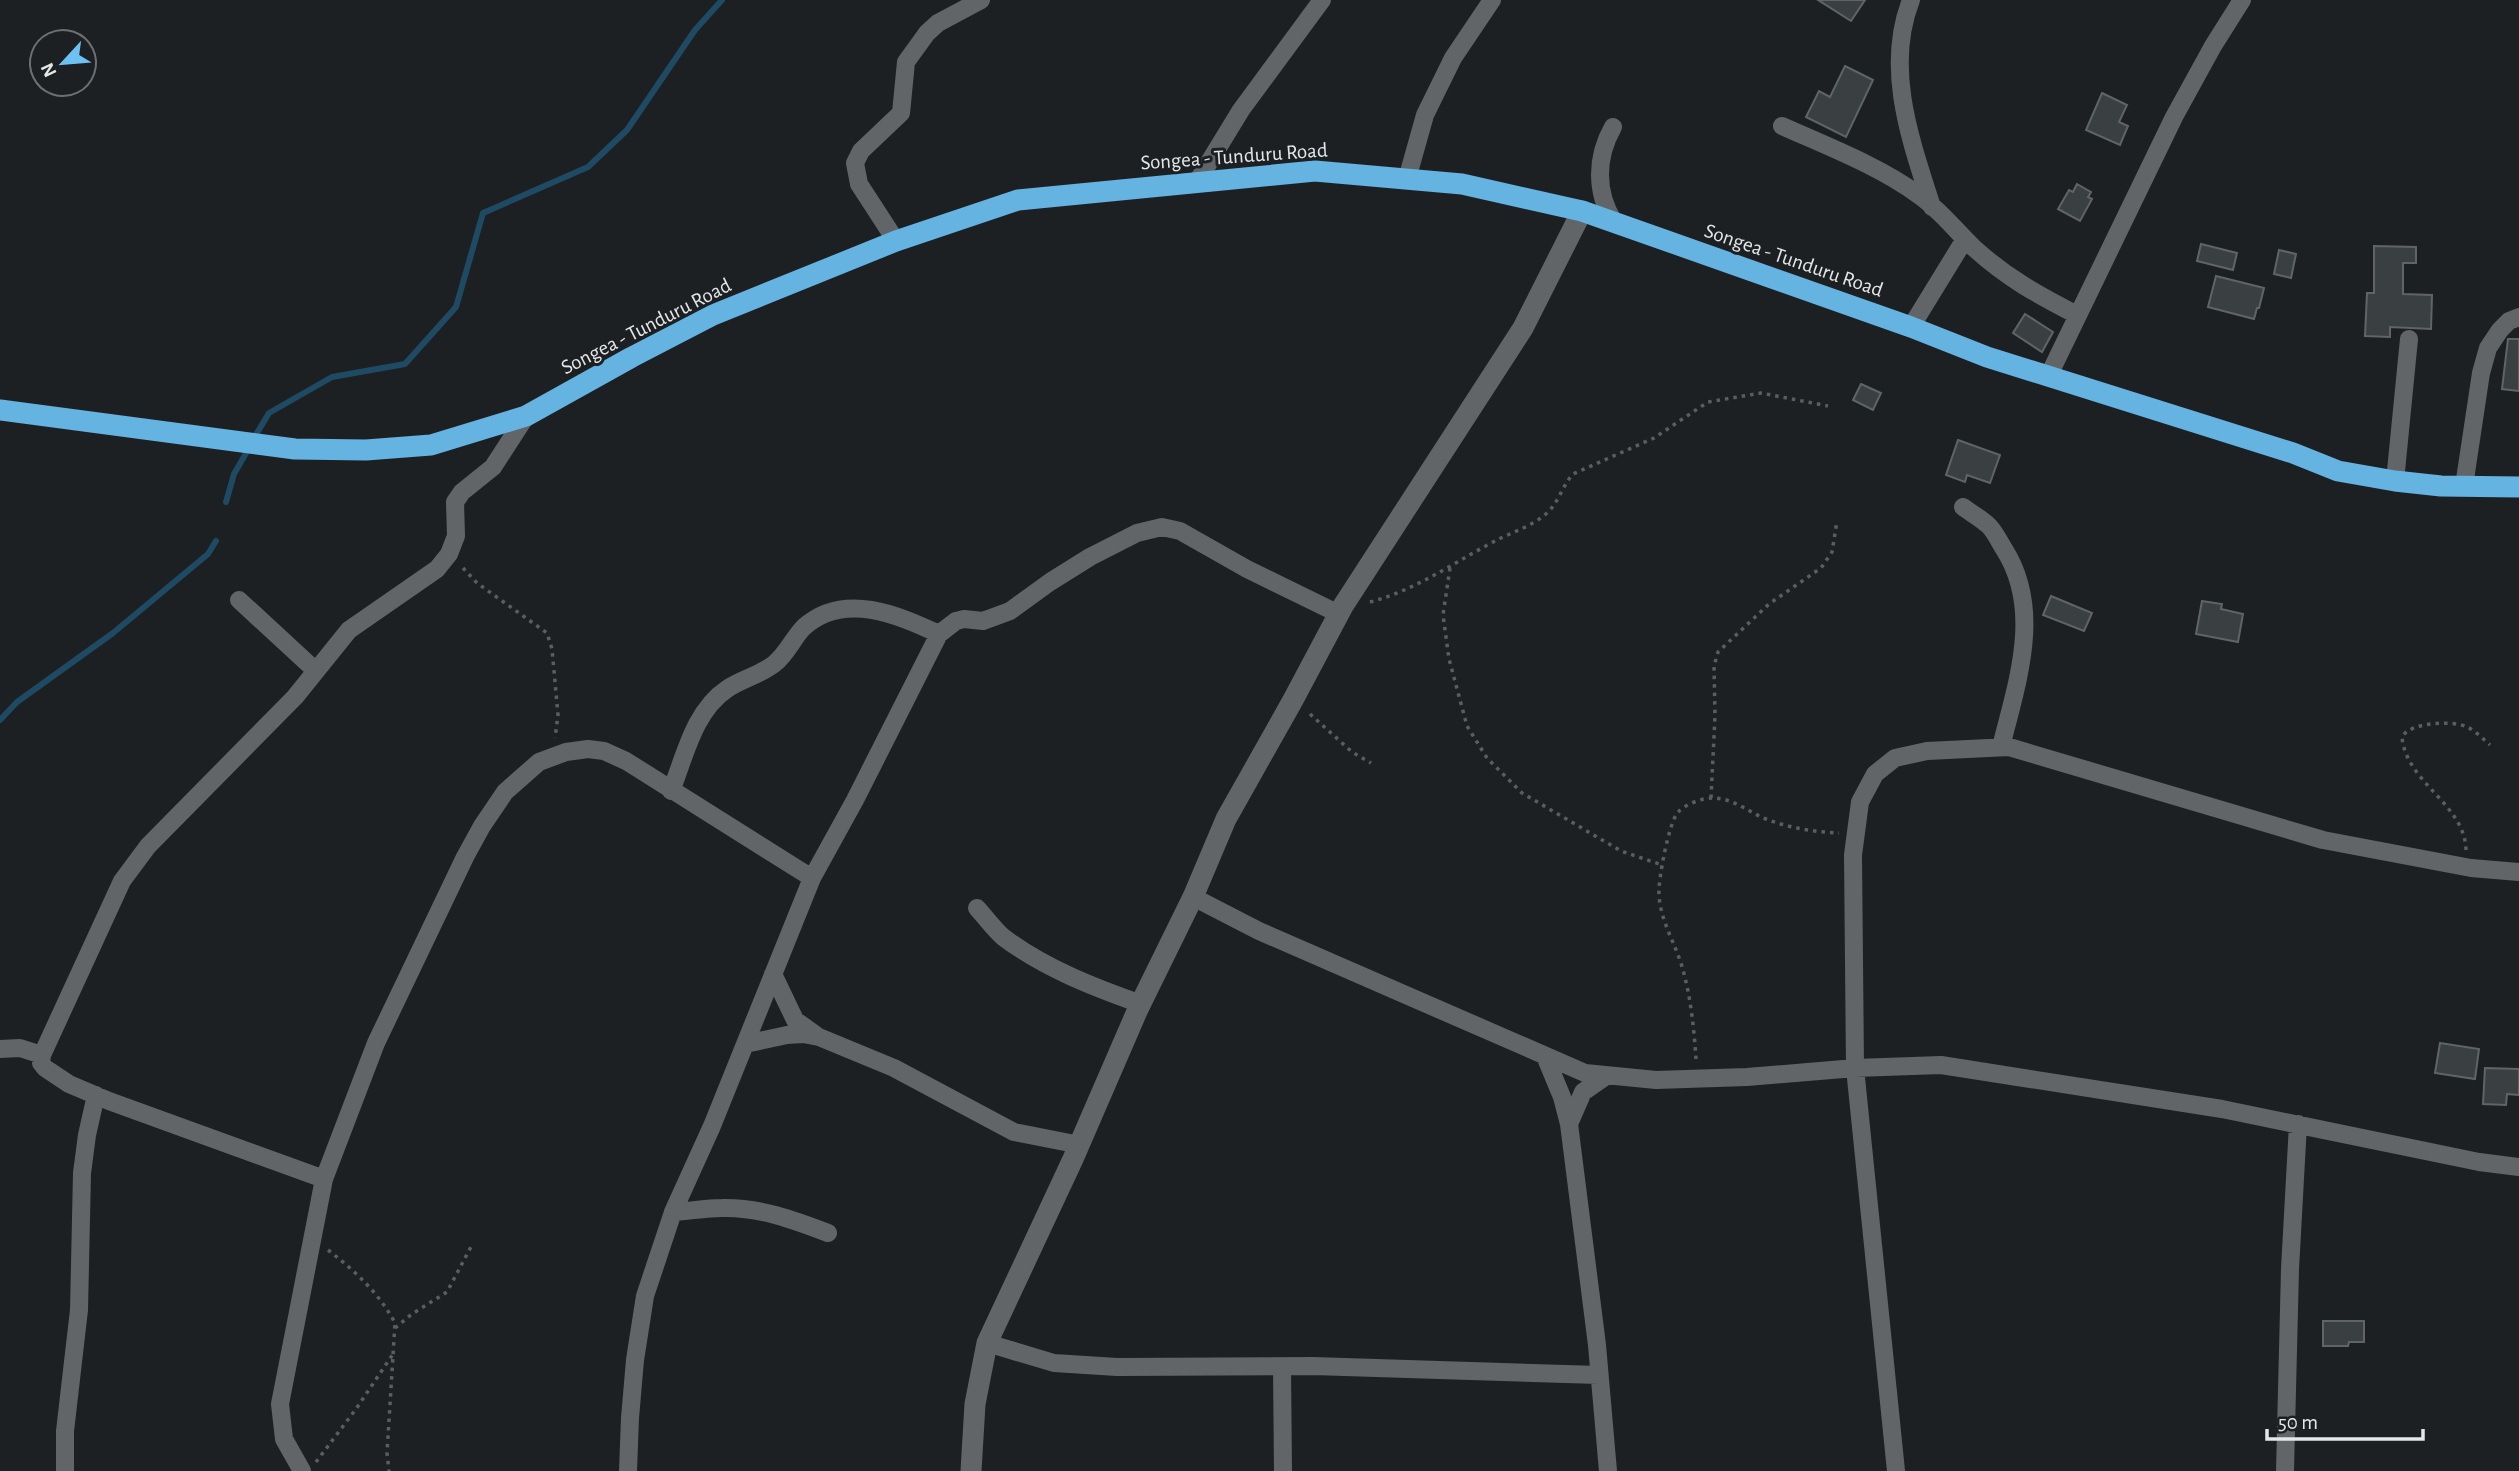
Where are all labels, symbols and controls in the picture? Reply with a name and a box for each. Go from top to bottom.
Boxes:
north arrow [28,28,98,98]
text: N [38,60,61,80]
street label: Songea - Tunduru Road [1140,139,1328,174]
street label: Songea - Tunduru Road [1702,220,1886,301]
street label: Songea - Tunduru Road [558,274,735,378]
scale bar [2267,1398,2423,1442]
text: 50 m [2278,1412,2318,1433]

